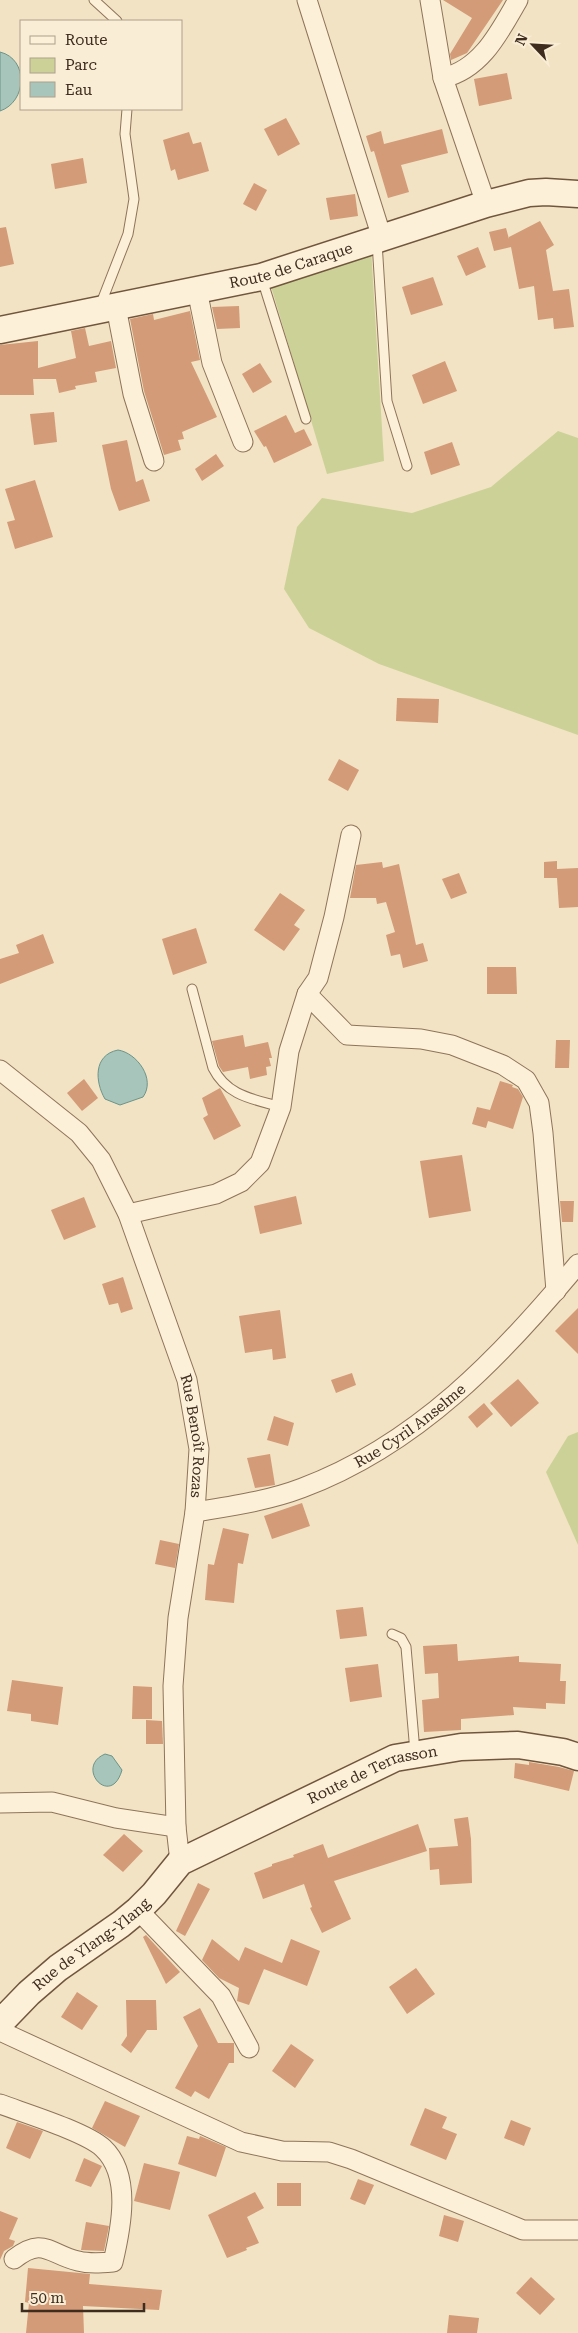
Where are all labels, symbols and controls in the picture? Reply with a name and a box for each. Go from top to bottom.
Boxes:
legend [20,20,182,110]
north arrow [508,20,558,70]
text: Route [65,31,107,49]
text: N [512,31,531,48]
text: Parc [65,56,97,74]
text: Eau [65,81,93,99]
street label: Route de Caraque [228,239,355,292]
street label: Rue Benoît Rozas [177,1371,208,1498]
street label: Rue Cyril Anselme [351,1380,469,1472]
street label: Route de Terrasson [305,1742,439,1808]
street label: Rue de Ylang-Ylang [29,1894,154,1995]
scale bar [22,2280,145,2312]
text: 50 m [30,2289,65,2307]

